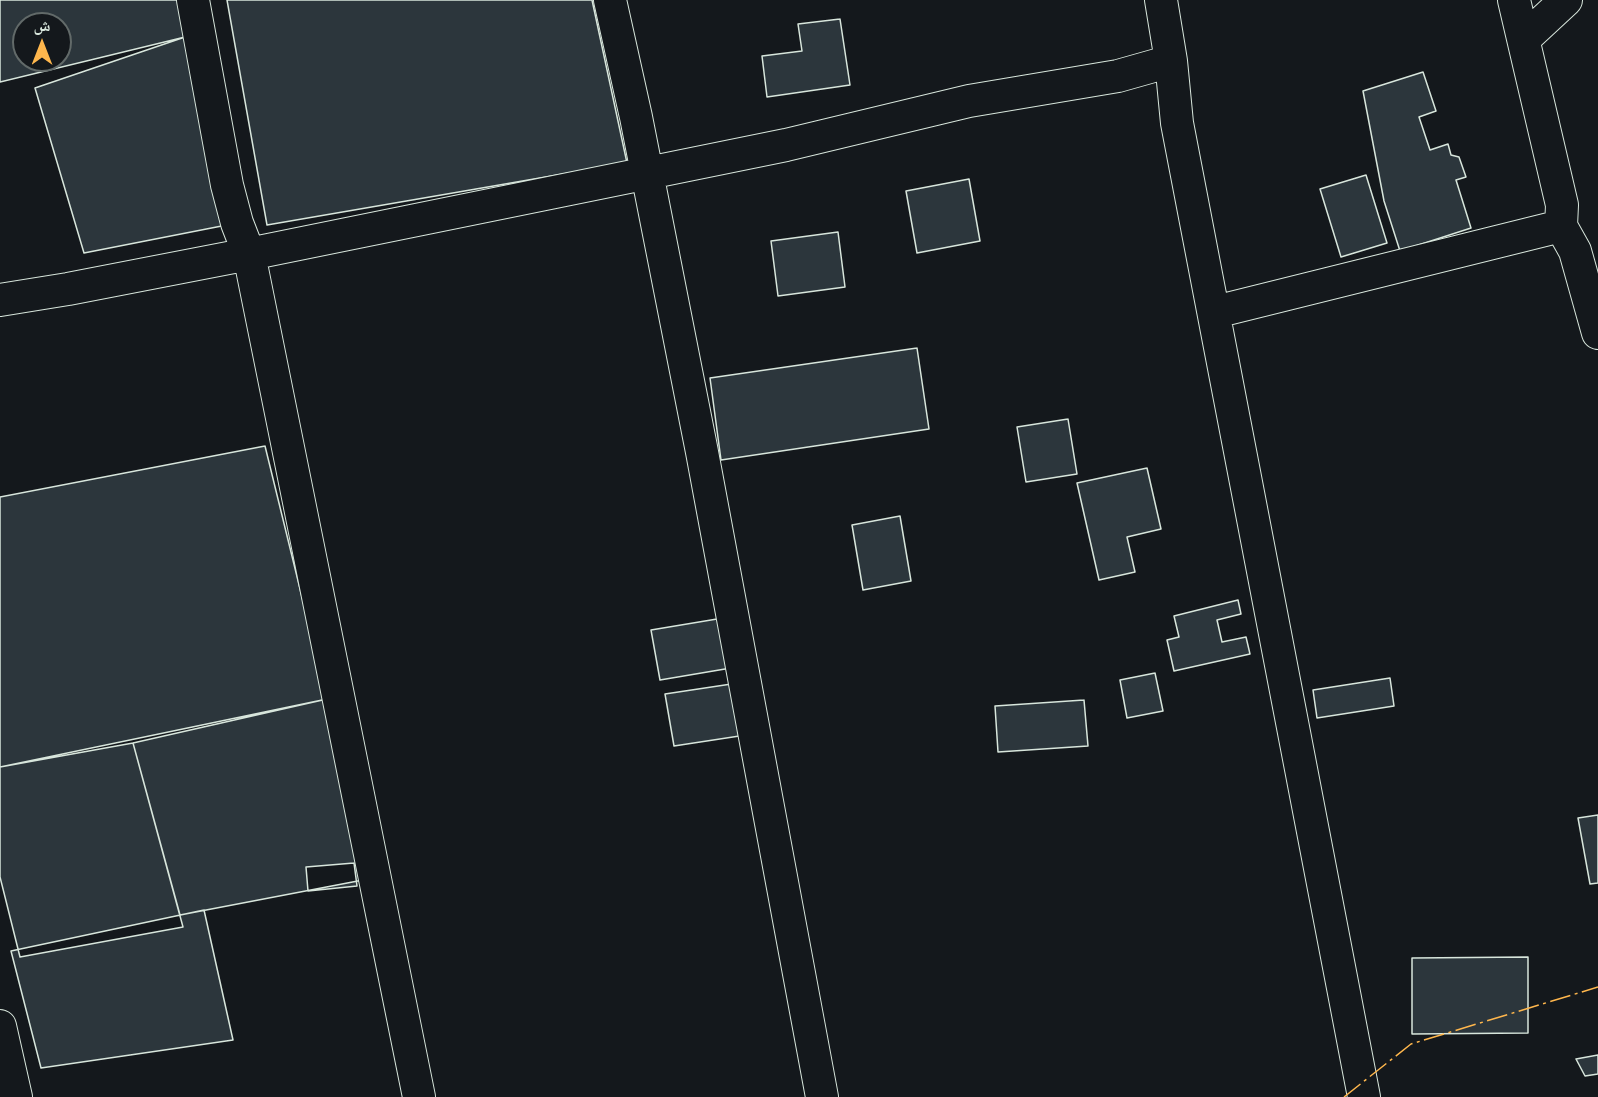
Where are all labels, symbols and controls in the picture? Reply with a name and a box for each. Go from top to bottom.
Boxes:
north arrow [12,12,72,72]
text: ش [34,16,50,35]

